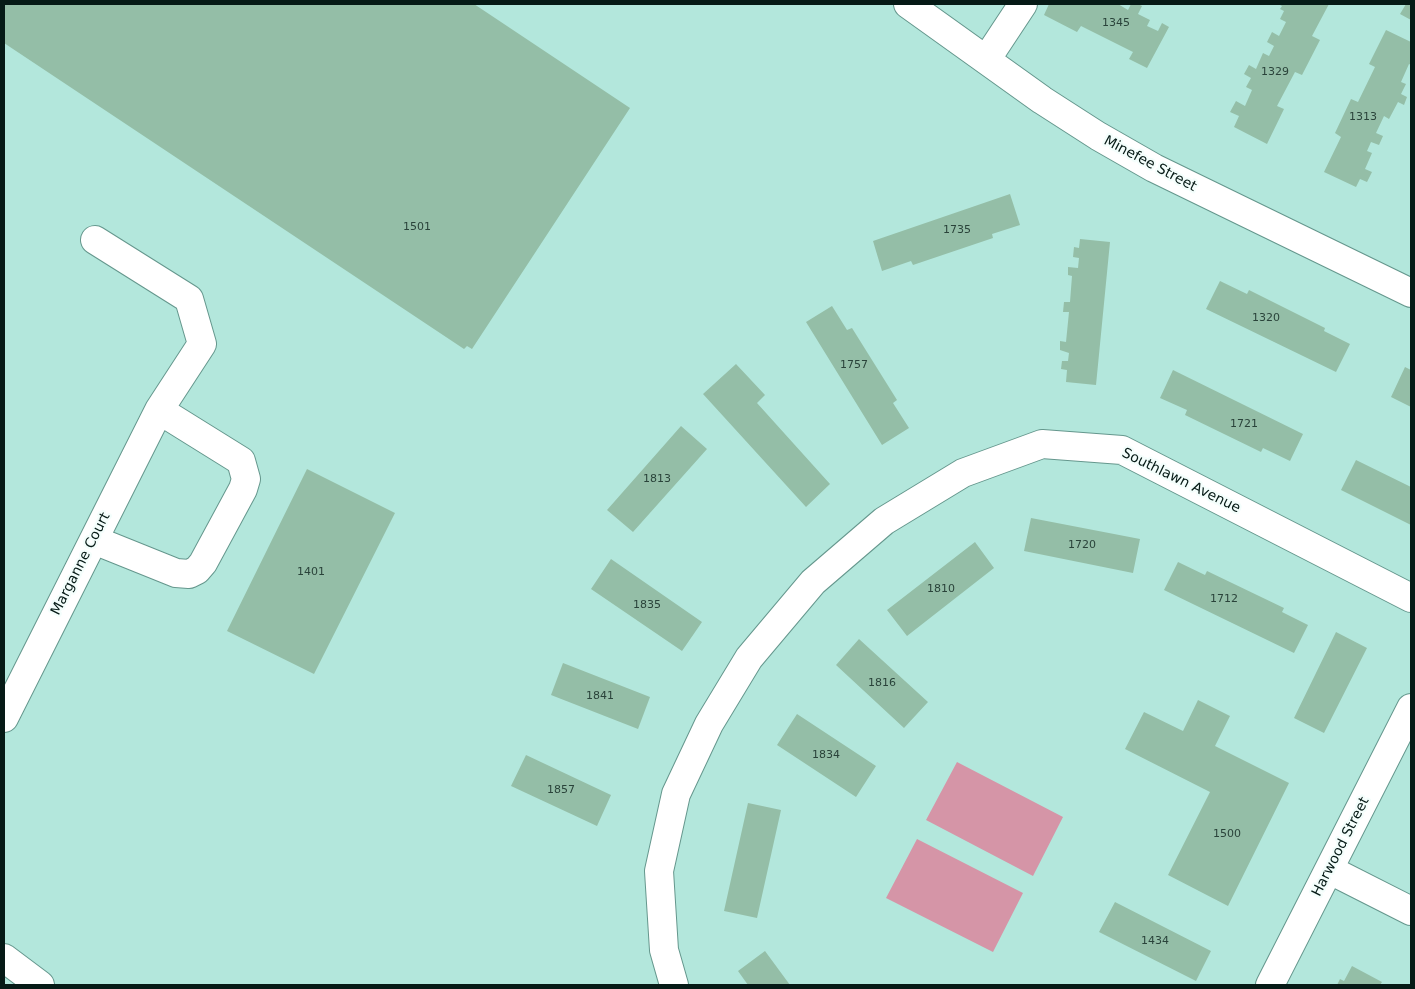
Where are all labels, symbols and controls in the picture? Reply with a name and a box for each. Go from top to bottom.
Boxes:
house number: 1345 [1102,16,1130,30]
house number: 1329 [1261,65,1289,79]
house number: 1313 [1349,110,1377,124]
street label: Minefee Street [1101,132,1199,196]
house number: 1501 [403,220,431,234]
house number: 1735 [943,223,971,237]
house number: 1320 [1252,311,1280,325]
house number: 1757 [840,358,868,372]
house number: 1721 [1230,417,1258,431]
street label: Southlawn Avenue [1119,445,1243,517]
house number: 1813 [643,472,671,486]
street label: Marganne Court [48,510,114,618]
house number: 1720 [1068,538,1096,552]
house number: 1401 [297,565,325,579]
house number: 1810 [927,582,955,596]
house number: 1712 [1210,592,1238,606]
house number: 1835 [633,598,661,612]
house number: 1816 [868,676,896,690]
house number: 1841 [586,689,614,703]
house number: 1834 [812,748,840,762]
house number: 1857 [547,783,575,797]
street label: Harwood Street [1309,794,1373,900]
house number: 1500 [1213,827,1241,841]
house number: 1434 [1141,934,1169,948]

